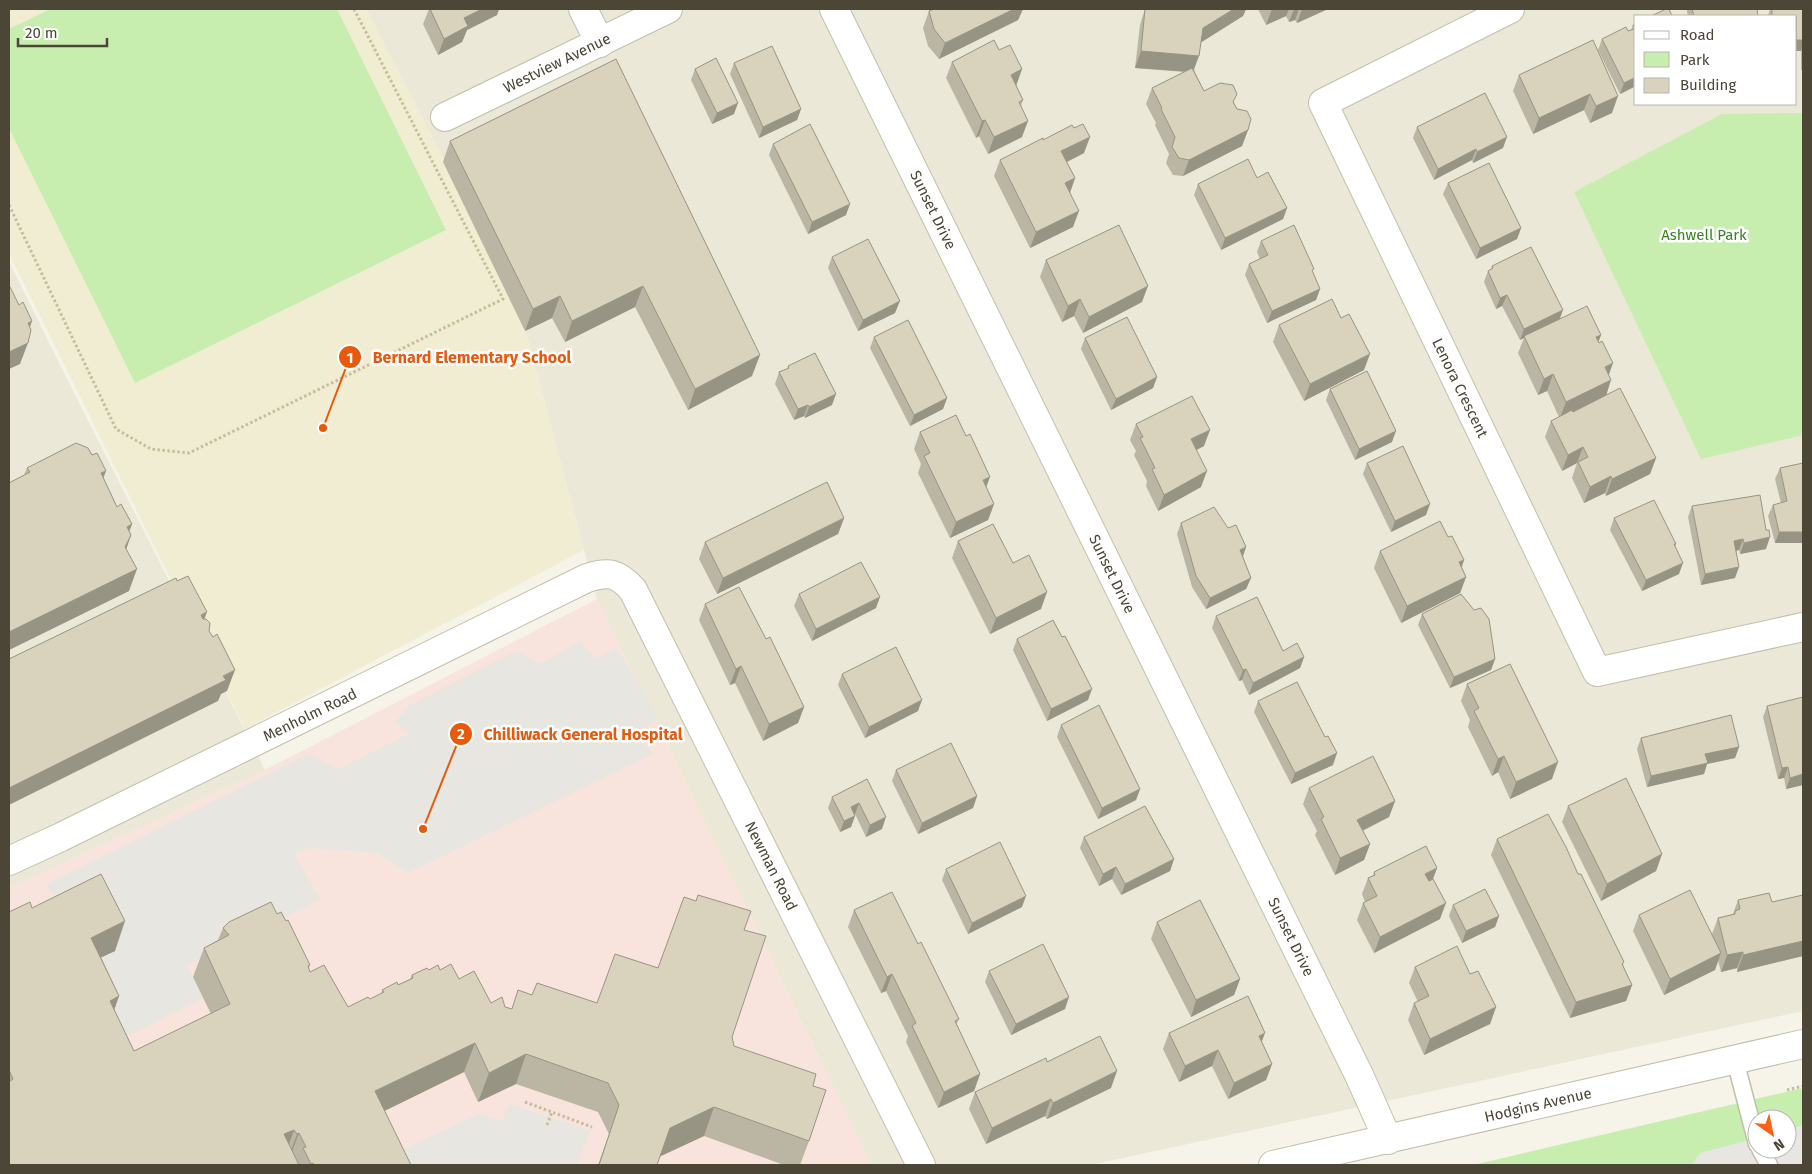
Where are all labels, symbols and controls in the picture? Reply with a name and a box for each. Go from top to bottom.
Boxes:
scale bar [18,15,106,47]
legend [1634,15,1797,105]
text: 20 m [25,24,58,42]
text: Road [1680,26,1715,44]
street label: Westview Avenue [500,29,614,97]
text: Park [1680,51,1710,69]
text: Building [1680,76,1736,94]
street label: Sunset Drive [906,168,960,252]
park label: Ashwell Park [1661,226,1747,244]
street label: Lenora Crescent [1428,335,1492,441]
callout: Bernard Elementary School [338,342,581,373]
text: Bernard Elementary School [373,348,572,367]
text: 1 [347,349,353,367]
street label: Sunset Drive [1085,532,1139,616]
street label: Menholm Road [260,685,360,745]
callout: Chilliwack General Hospital [449,719,693,750]
text: 2 [457,725,465,743]
text: Chilliwack General Hospital [484,725,683,744]
street label: Newman Road [741,818,801,914]
street label: Sunset Drive [1264,895,1318,979]
street label: Hodgins Avenue [1483,1084,1593,1126]
north arrow [1747,1109,1797,1159]
text: N [1770,1135,1787,1154]

